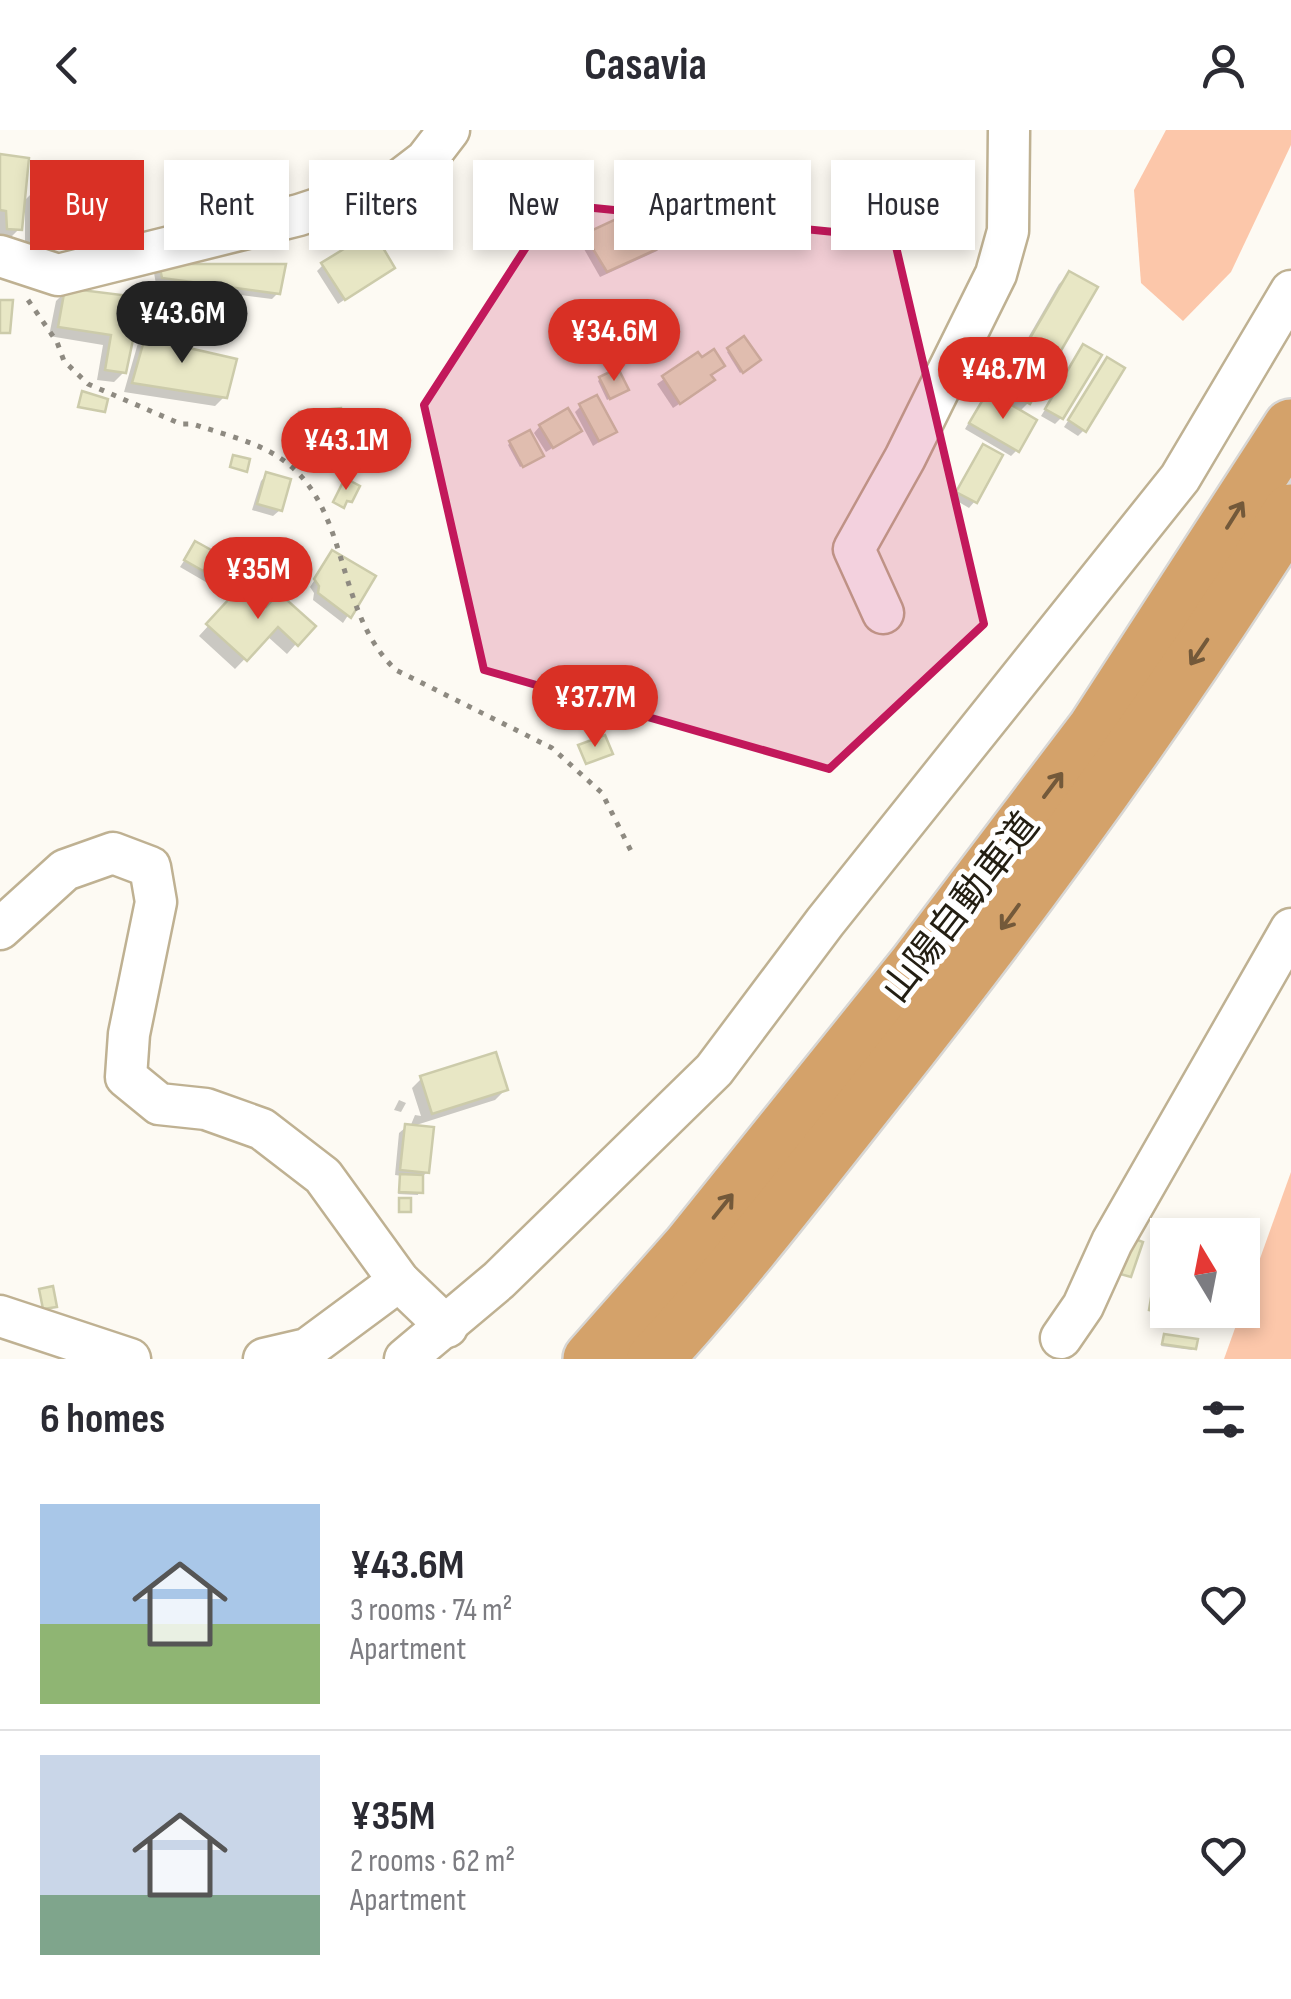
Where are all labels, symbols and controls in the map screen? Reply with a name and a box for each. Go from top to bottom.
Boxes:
icon: back [40,38,95,93]
text: Casavia [584,38,707,93]
icon: person [1196,38,1251,93]
chip: Buy [30,160,144,250]
chip: Rent [164,160,289,250]
chip: Filters [309,160,453,250]
chip: New [473,160,594,250]
chip: Apartment [614,160,811,250]
chip: House [831,160,975,250]
pin: ¥43.6M [101,281,263,366]
text: ¥43.6M [138,294,226,333]
pin: ¥34.6M [533,299,695,384]
text: ¥34.6M [570,312,658,351]
pin: ¥48.7M [922,337,1084,422]
text: ¥48.7M [960,350,1046,389]
pin: ¥43.1M [265,408,427,493]
text: ¥43.1M [303,421,389,460]
one-way arrow [1224,502,1245,530]
pin: ¥35M [199,537,317,622]
text: ¥35M [225,550,291,589]
one-way arrow [1189,638,1210,666]
pin: ¥37.7M [514,665,676,750]
text: ¥37.7M [554,678,636,717]
one-way arrow [1043,772,1064,799]
street label: 山陽自動車道 [873,804,1049,1012]
one-way arrow [1000,903,1021,930]
one-way arrow [712,1193,734,1219]
north arrow [1150,1218,1260,1328]
map controls [1150,1218,1260,1328]
icon: filters [1196,1392,1251,1447]
text: 6 homes [40,1394,165,1445]
text: ¥43.6M [350,1540,464,1591]
icon: home [120,1544,240,1664]
icon: heart [1196,1577,1251,1632]
text: 3 rooms · 74 m² [350,1591,512,1630]
text: Apartment [350,1630,466,1669]
text: ¥35M [350,1791,435,1842]
icon: home [120,1795,240,1915]
icon: heart [1196,1828,1251,1883]
text: 2 rooms · 62 m² [350,1842,515,1881]
text: Apartment [350,1881,466,1920]

